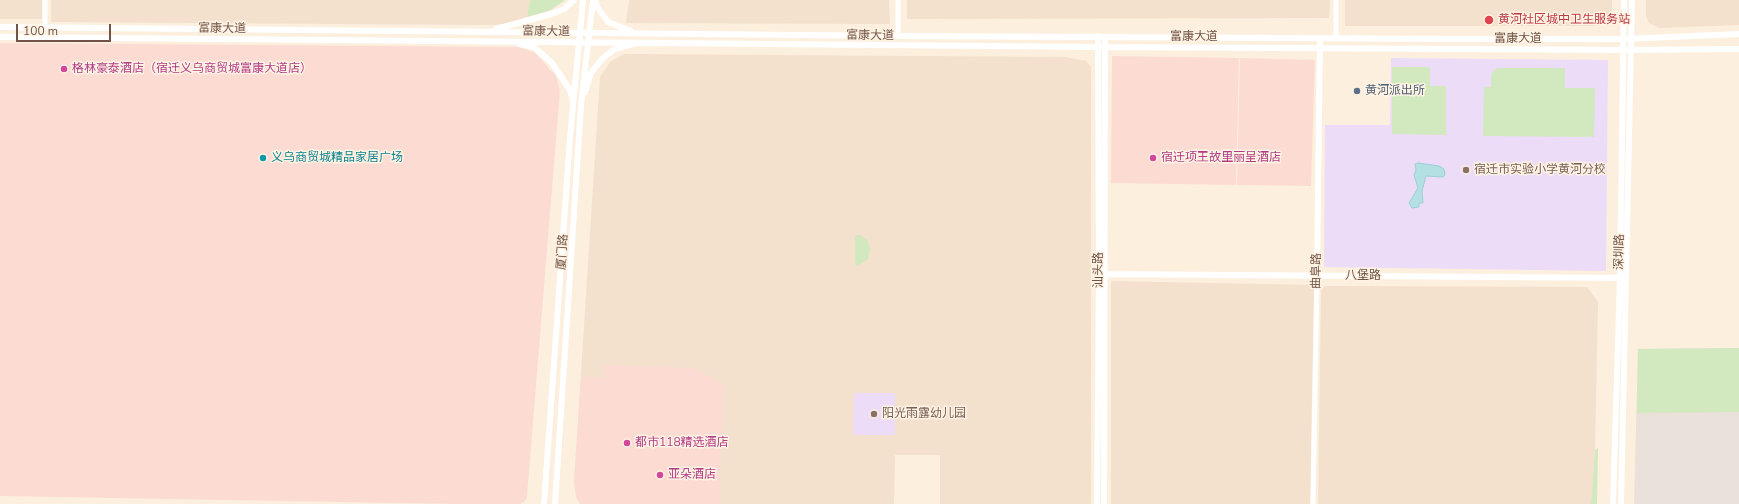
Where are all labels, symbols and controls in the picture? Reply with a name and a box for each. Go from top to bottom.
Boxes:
place label: 黄河社区城中卫生服务站 [1498,13,1630,27]
marker: 黄河社区城中卫生服务站 [1483,14,1495,26]
scale bar [18,16,113,42]
street label: 富康大道 [198,21,246,37]
text: 100 m [23,23,58,39]
street label: 富康大道 [522,24,570,40]
street label: 富康大道 [846,28,894,44]
street label: 富康大道 [1170,30,1218,44]
street label: 富康大道 [1494,32,1542,46]
place label: 格林豪泰酒店（宿迁义乌商贸城富康大道店） [72,62,312,76]
marker: 格林豪泰酒店（宿迁义乌商贸城富康大道店） [59,64,69,74]
place label: 黄河派出所 [1365,84,1425,98]
marker: 黄河派出所 [1352,86,1362,96]
place label: 义乌商贸城精品家居广场 [271,151,403,165]
place label: 宿迁项王故里丽呈酒店 [1161,151,1281,165]
marker: 义乌商贸城精品家居广场 [258,153,268,163]
marker: 宿迁项王故里丽呈酒店 [1148,153,1158,163]
place label: 宿迁市实验小学黄河分校 [1474,163,1606,177]
marker: 宿迁市实验小学黄河分校 [1461,165,1471,175]
street label: 厦门路 [555,234,571,270]
street label: 深圳路 [1612,234,1628,270]
street label: 汕头路 [1092,252,1106,288]
street label: 曲阜路 [1309,253,1325,289]
street label: 八堡路 [1345,269,1381,283]
place label: 阳光雨露幼儿园 [882,407,966,421]
marker: 阳光雨露幼儿园 [869,409,879,419]
place label: 都市118精选酒店 [635,436,729,450]
marker: 都市118精选酒店 [622,438,632,448]
place label: 亚朵酒店 [668,468,716,482]
marker: 亚朵酒店 [655,470,665,480]

